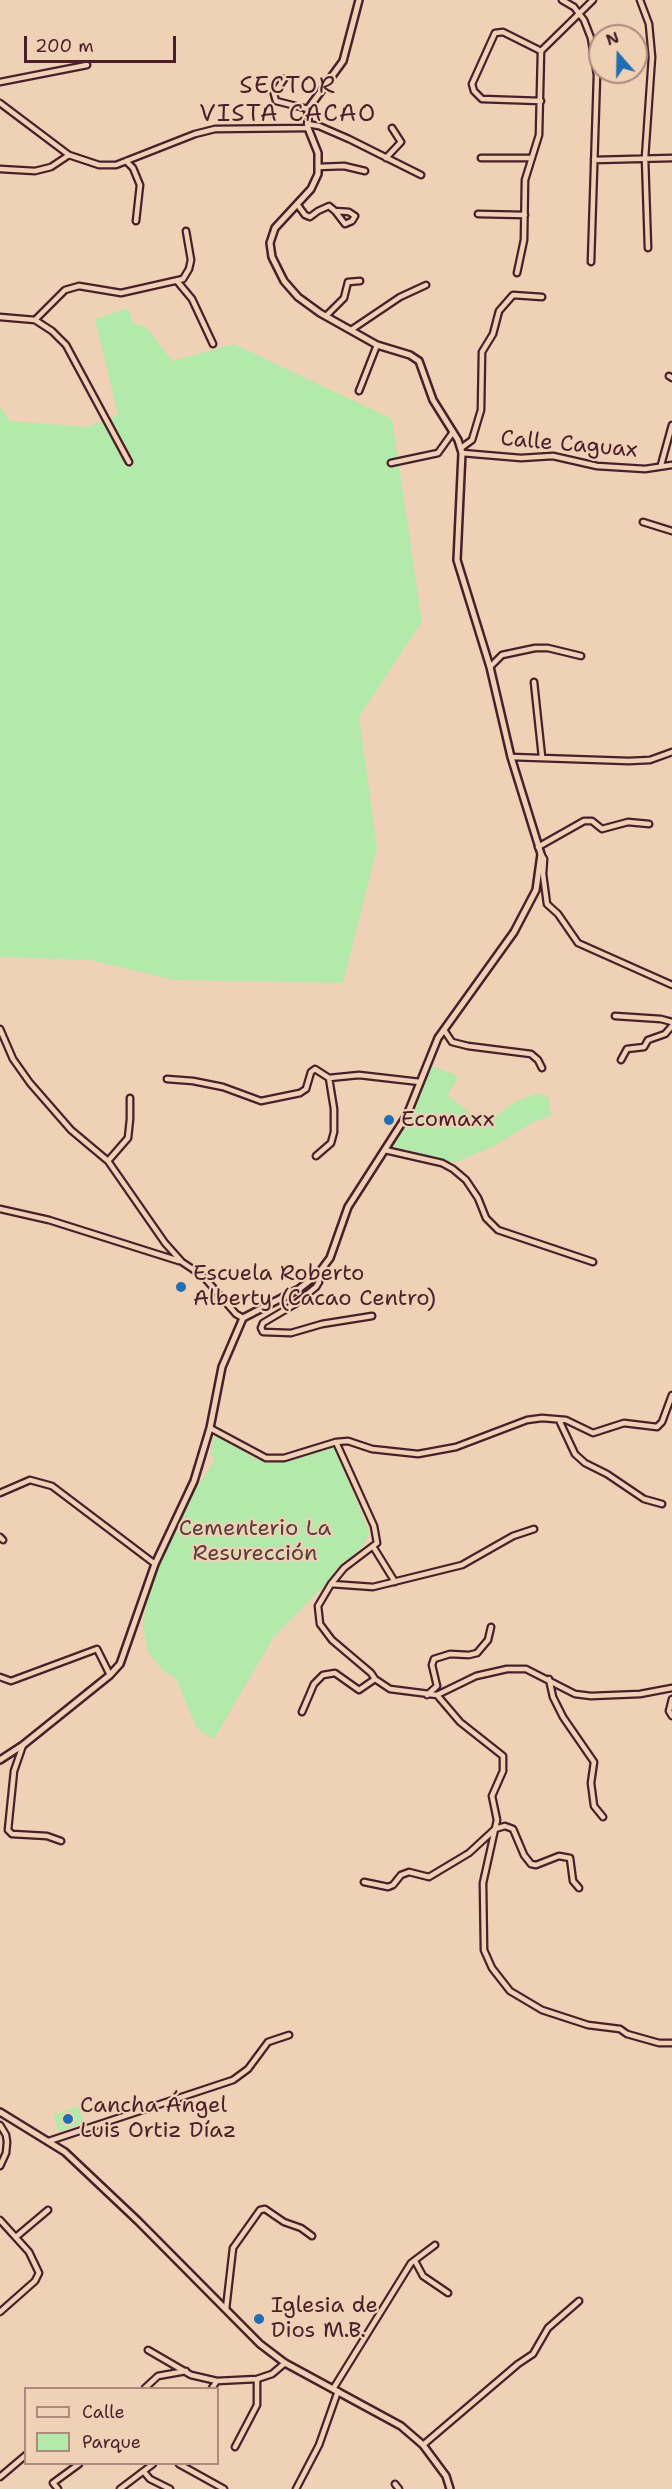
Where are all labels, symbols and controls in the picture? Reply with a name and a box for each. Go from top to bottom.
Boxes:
scale bar [27,24,178,62]
north arrow [588,24,648,84]
text: N [603,26,622,51]
text: 200 m [35,34,94,58]
district label: SECTOR VISTA CACAO [199,73,377,129]
street label: Calle Caguax [499,426,639,464]
place label: Ecomaxx [401,1107,494,1133]
marker: Ecomaxx [382,1113,396,1127]
place label: Escuela Roberto Alberty (Cacao Centro) [193,1261,436,1312]
marker: Escuela Roberto Alberty (Cacao Centro) [174,1280,188,1294]
park label: Cementerio La Resurección [179,1516,331,1568]
place label: Cancha Ángel Luis Ortiz Díaz [80,2093,236,2144]
marker: Cancha Ángel Luis Ortiz Díaz [61,2112,75,2126]
place label: Iglesia de Dios M.B. [271,2293,378,2344]
marker: Iglesia de Dios M.B. [252,2312,266,2326]
legend [24,2387,219,2465]
text: Calle [82,2400,125,2424]
text: Parque [82,2430,141,2454]

